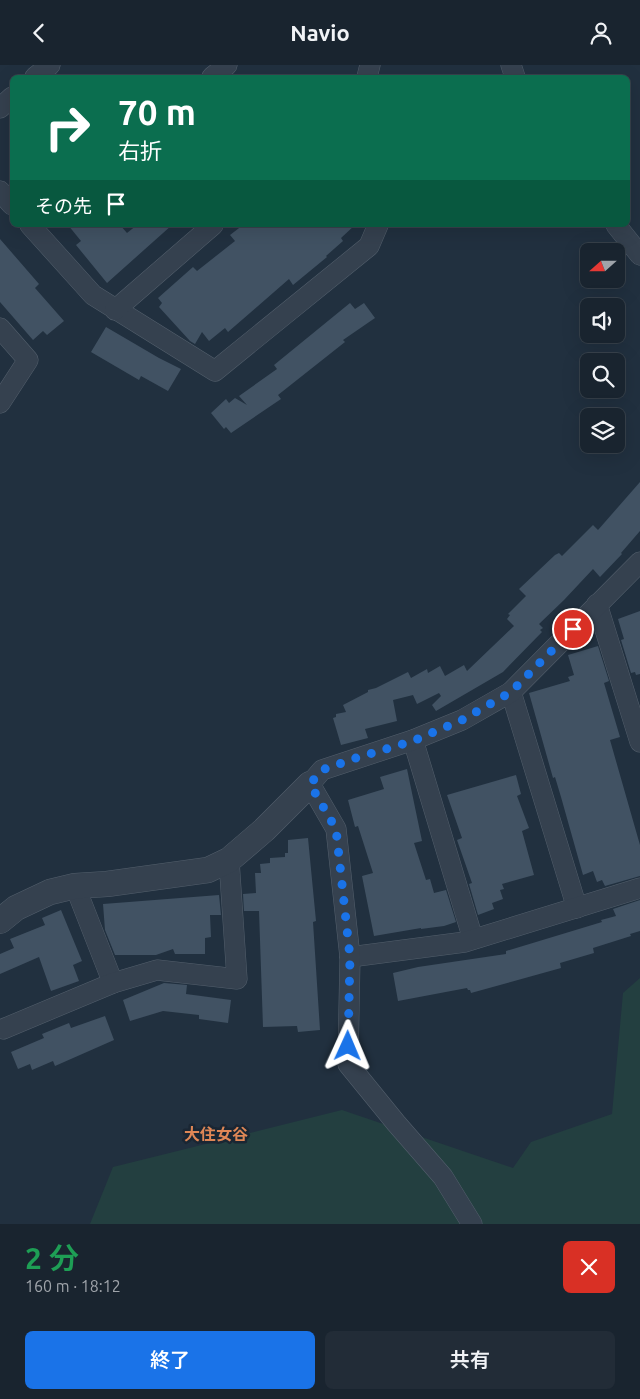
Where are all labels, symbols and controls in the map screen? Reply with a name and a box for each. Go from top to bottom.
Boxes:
icon: back [25,19,53,47]
icon: person [587,19,615,47]
text: Navio [290,20,350,45]
text: 70 m [118,92,196,132]
icon: right [35,95,100,160]
text: 右折 [118,138,162,163]
icon: arrive [102,190,130,218]
text: その先 [35,195,92,217]
north arrow [580,243,625,287]
map controls [580,243,625,453]
button: sound [580,298,625,343]
button: search [580,353,625,398]
button: layers [580,408,625,453]
pin [552,608,594,650]
icon: arrive [559,615,587,643]
position arrow [321,1019,373,1071]
district label: 大住女谷 [184,1125,248,1143]
text: 2 分 [25,1241,79,1275]
button: close [563,1241,615,1293]
text: 160 m · 18:12 [25,1277,121,1295]
button: 終了 [25,1331,315,1389]
button: 共有 [325,1331,615,1389]

